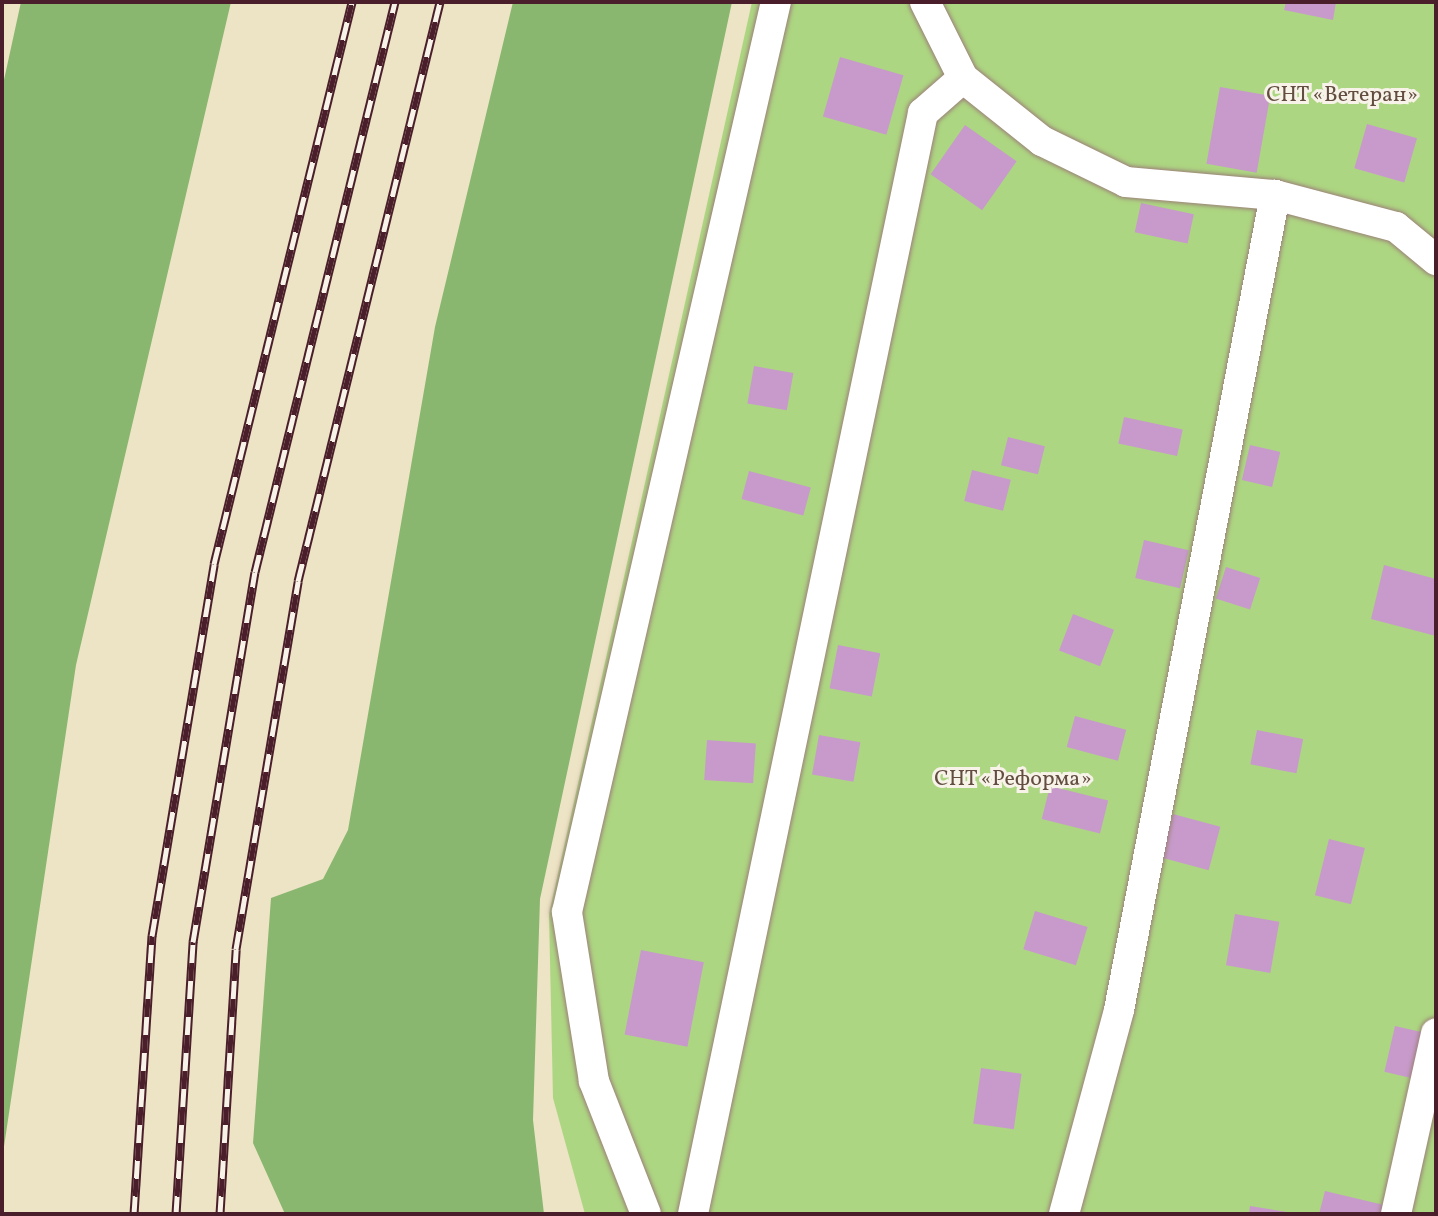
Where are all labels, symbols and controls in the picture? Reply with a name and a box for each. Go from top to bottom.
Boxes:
park label: СНТ «Ветеран» [1266,83,1418,109]
park label: СНТ «Реформа» [934,767,1092,793]

